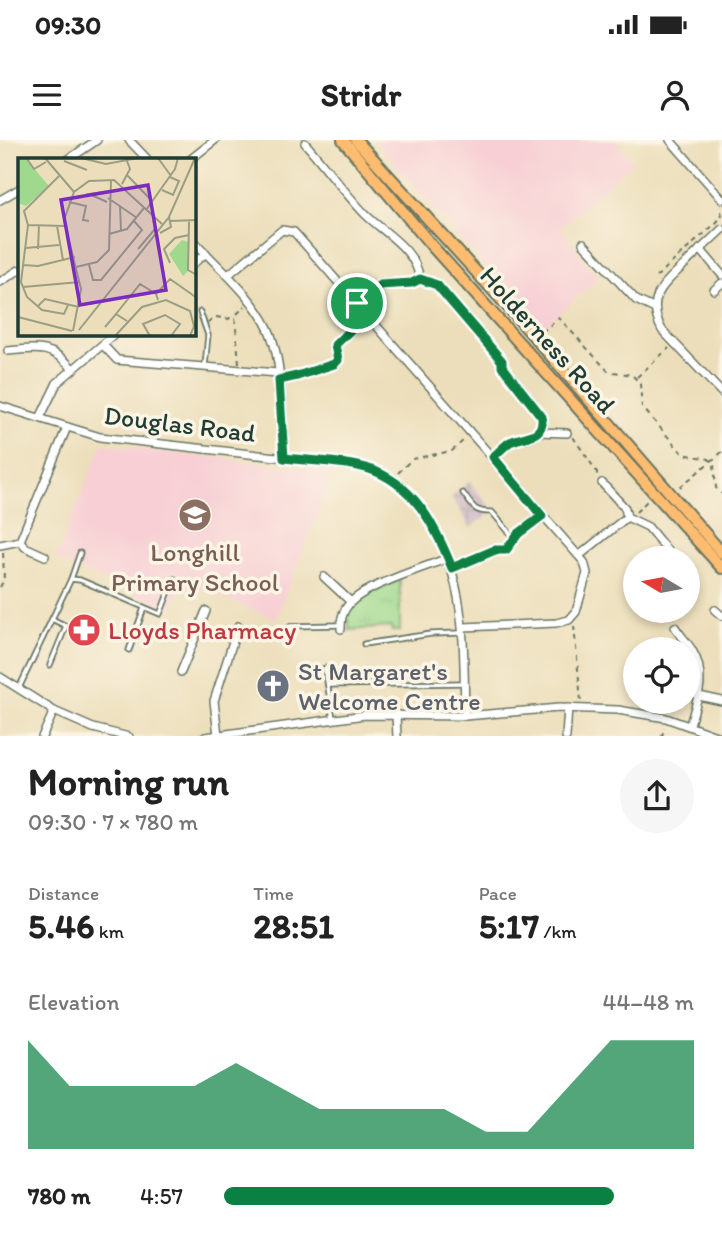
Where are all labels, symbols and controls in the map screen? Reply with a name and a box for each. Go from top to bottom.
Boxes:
text: 09:30 [35,9,101,41]
icon: menu [28,76,66,114]
text: Stridr [321,76,401,114]
icon: person [656,76,694,114]
inset map [18,158,196,336]
street label: Holderness Road [473,260,623,421]
pin [327,273,387,333]
icon: arrive [338,284,376,322]
street label: Douglas Road [102,399,258,449]
school or university icon: Longhill Primary School [176,496,214,534]
place label: Longhill Primary School [111,536,279,598]
north arrow [623,546,700,623]
map controls [623,546,700,714]
pharmacy icon: Lloyds Pharmacy [65,611,103,649]
place label: Lloyds Pharmacy [108,614,296,646]
button: locate [623,637,700,714]
place label: St Margaret's Welcome Centre [298,655,481,717]
church icon: St Margaret's Welcome Centre [254,667,292,705]
text: Morning run [28,759,229,805]
button: share [620,759,694,833]
text: 09:30 · 7 × 780 m [28,808,198,836]
text: Distance [28,882,99,905]
text: Time [253,882,294,905]
text: Pace [479,882,517,905]
text: 5.46 [28,905,95,947]
text: 28:51 [253,905,334,947]
text: 5:17 [479,905,539,947]
text: km [95,920,124,943]
text: /km [539,920,577,943]
text: Elevation [28,988,119,1016]
text: 44–48 m [603,988,694,1016]
text: 780 m [28,1182,91,1210]
text: 4:57 [140,1182,183,1210]

